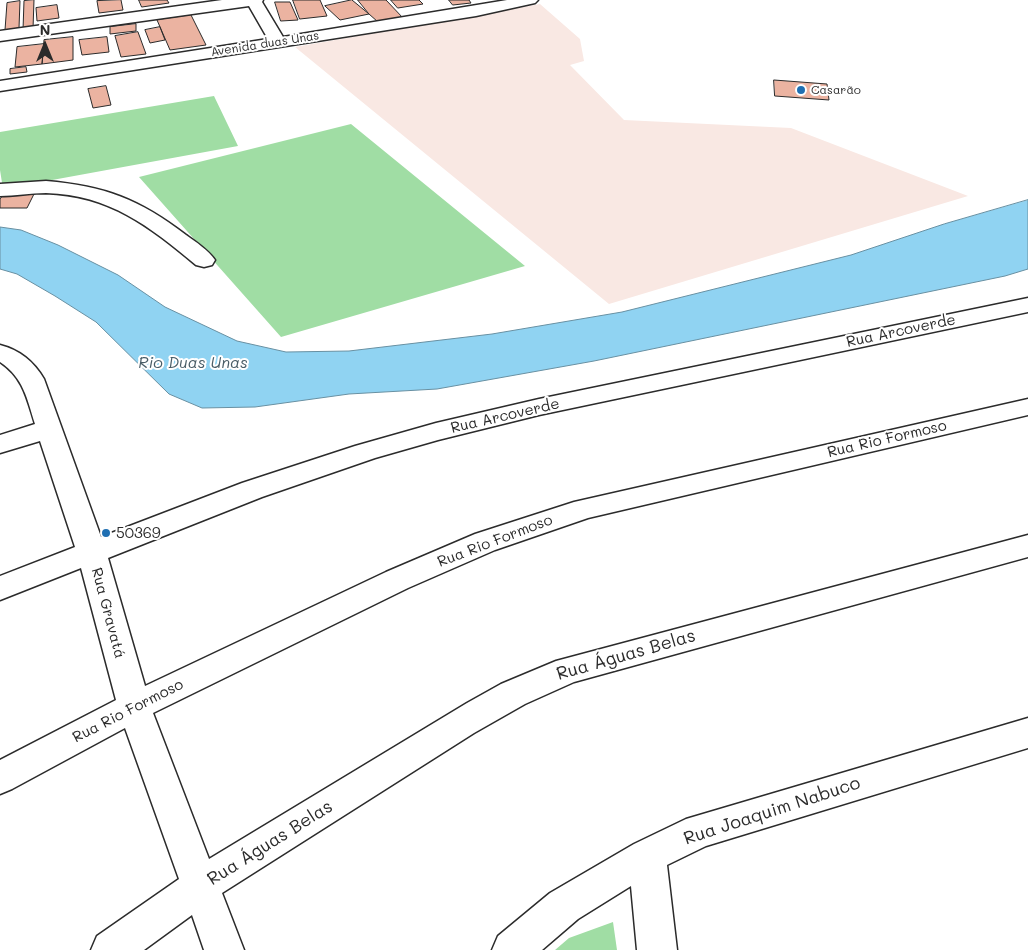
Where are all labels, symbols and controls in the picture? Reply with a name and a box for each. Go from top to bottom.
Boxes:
north arrow [20,20,70,70]
text: N [40,20,50,39]
street label: Avenida duas Unas [210,28,320,60]
place label: Casarão [811,83,861,97]
marker: Casarão [795,84,807,96]
street label: Rua Arcoverde [845,311,957,351]
water label: Rio Duas Unas [138,353,248,373]
street label: Rua Arcoverde [449,395,561,437]
street label: Rua Rio Formoso [826,417,948,461]
street label: Rua Rio Formoso [435,511,555,571]
place label: 50369 [116,524,161,542]
marker: 50369 [100,527,112,539]
street label: Rua Gravatá [87,566,129,660]
street label: Rua Águas Belas [554,625,698,685]
street label: Rua Rio Formoso [70,675,186,747]
street label: Rua Joaquim Nabuco [681,772,863,850]
street label: Rua Águas Belas [203,796,337,890]

